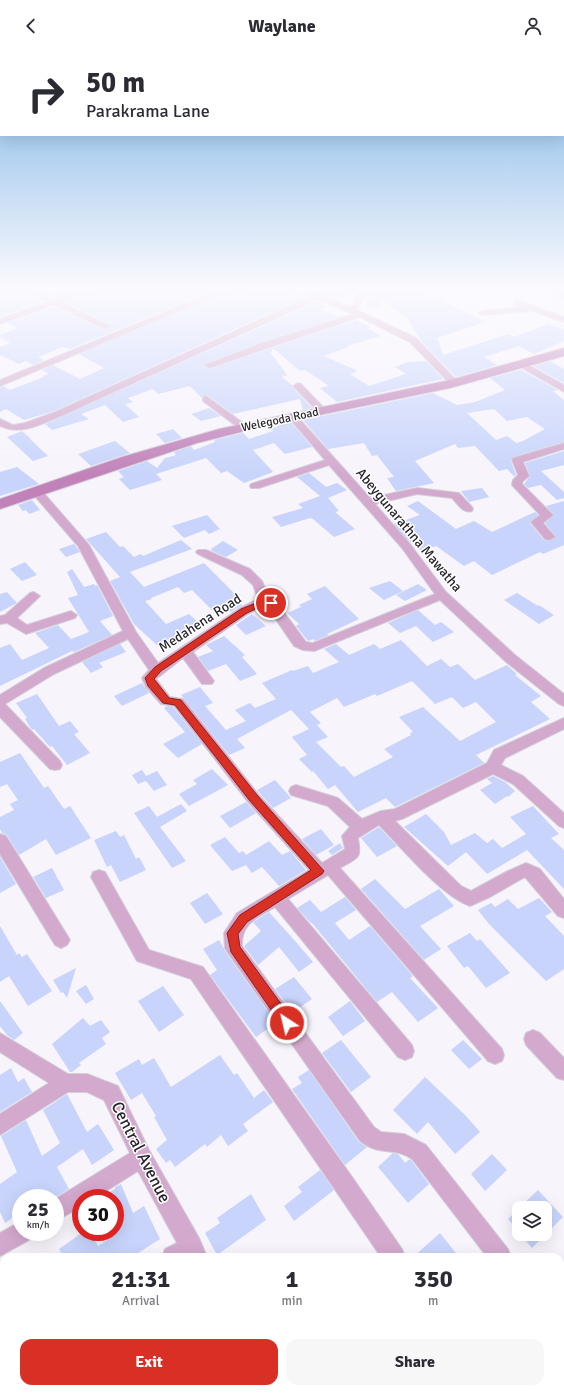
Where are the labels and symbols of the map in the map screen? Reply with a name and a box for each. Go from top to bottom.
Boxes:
street label: Welegoda Road [240,405,320,435]
street label: Abeygunarathna Mawatha [352,465,466,595]
pin [254,586,288,620]
street label: Medahena Road [155,590,245,656]
position arrow [266,1002,308,1044]
street label: Central Avenue [107,1098,175,1206]
speed limit sign: 30 [72,1189,124,1241]

